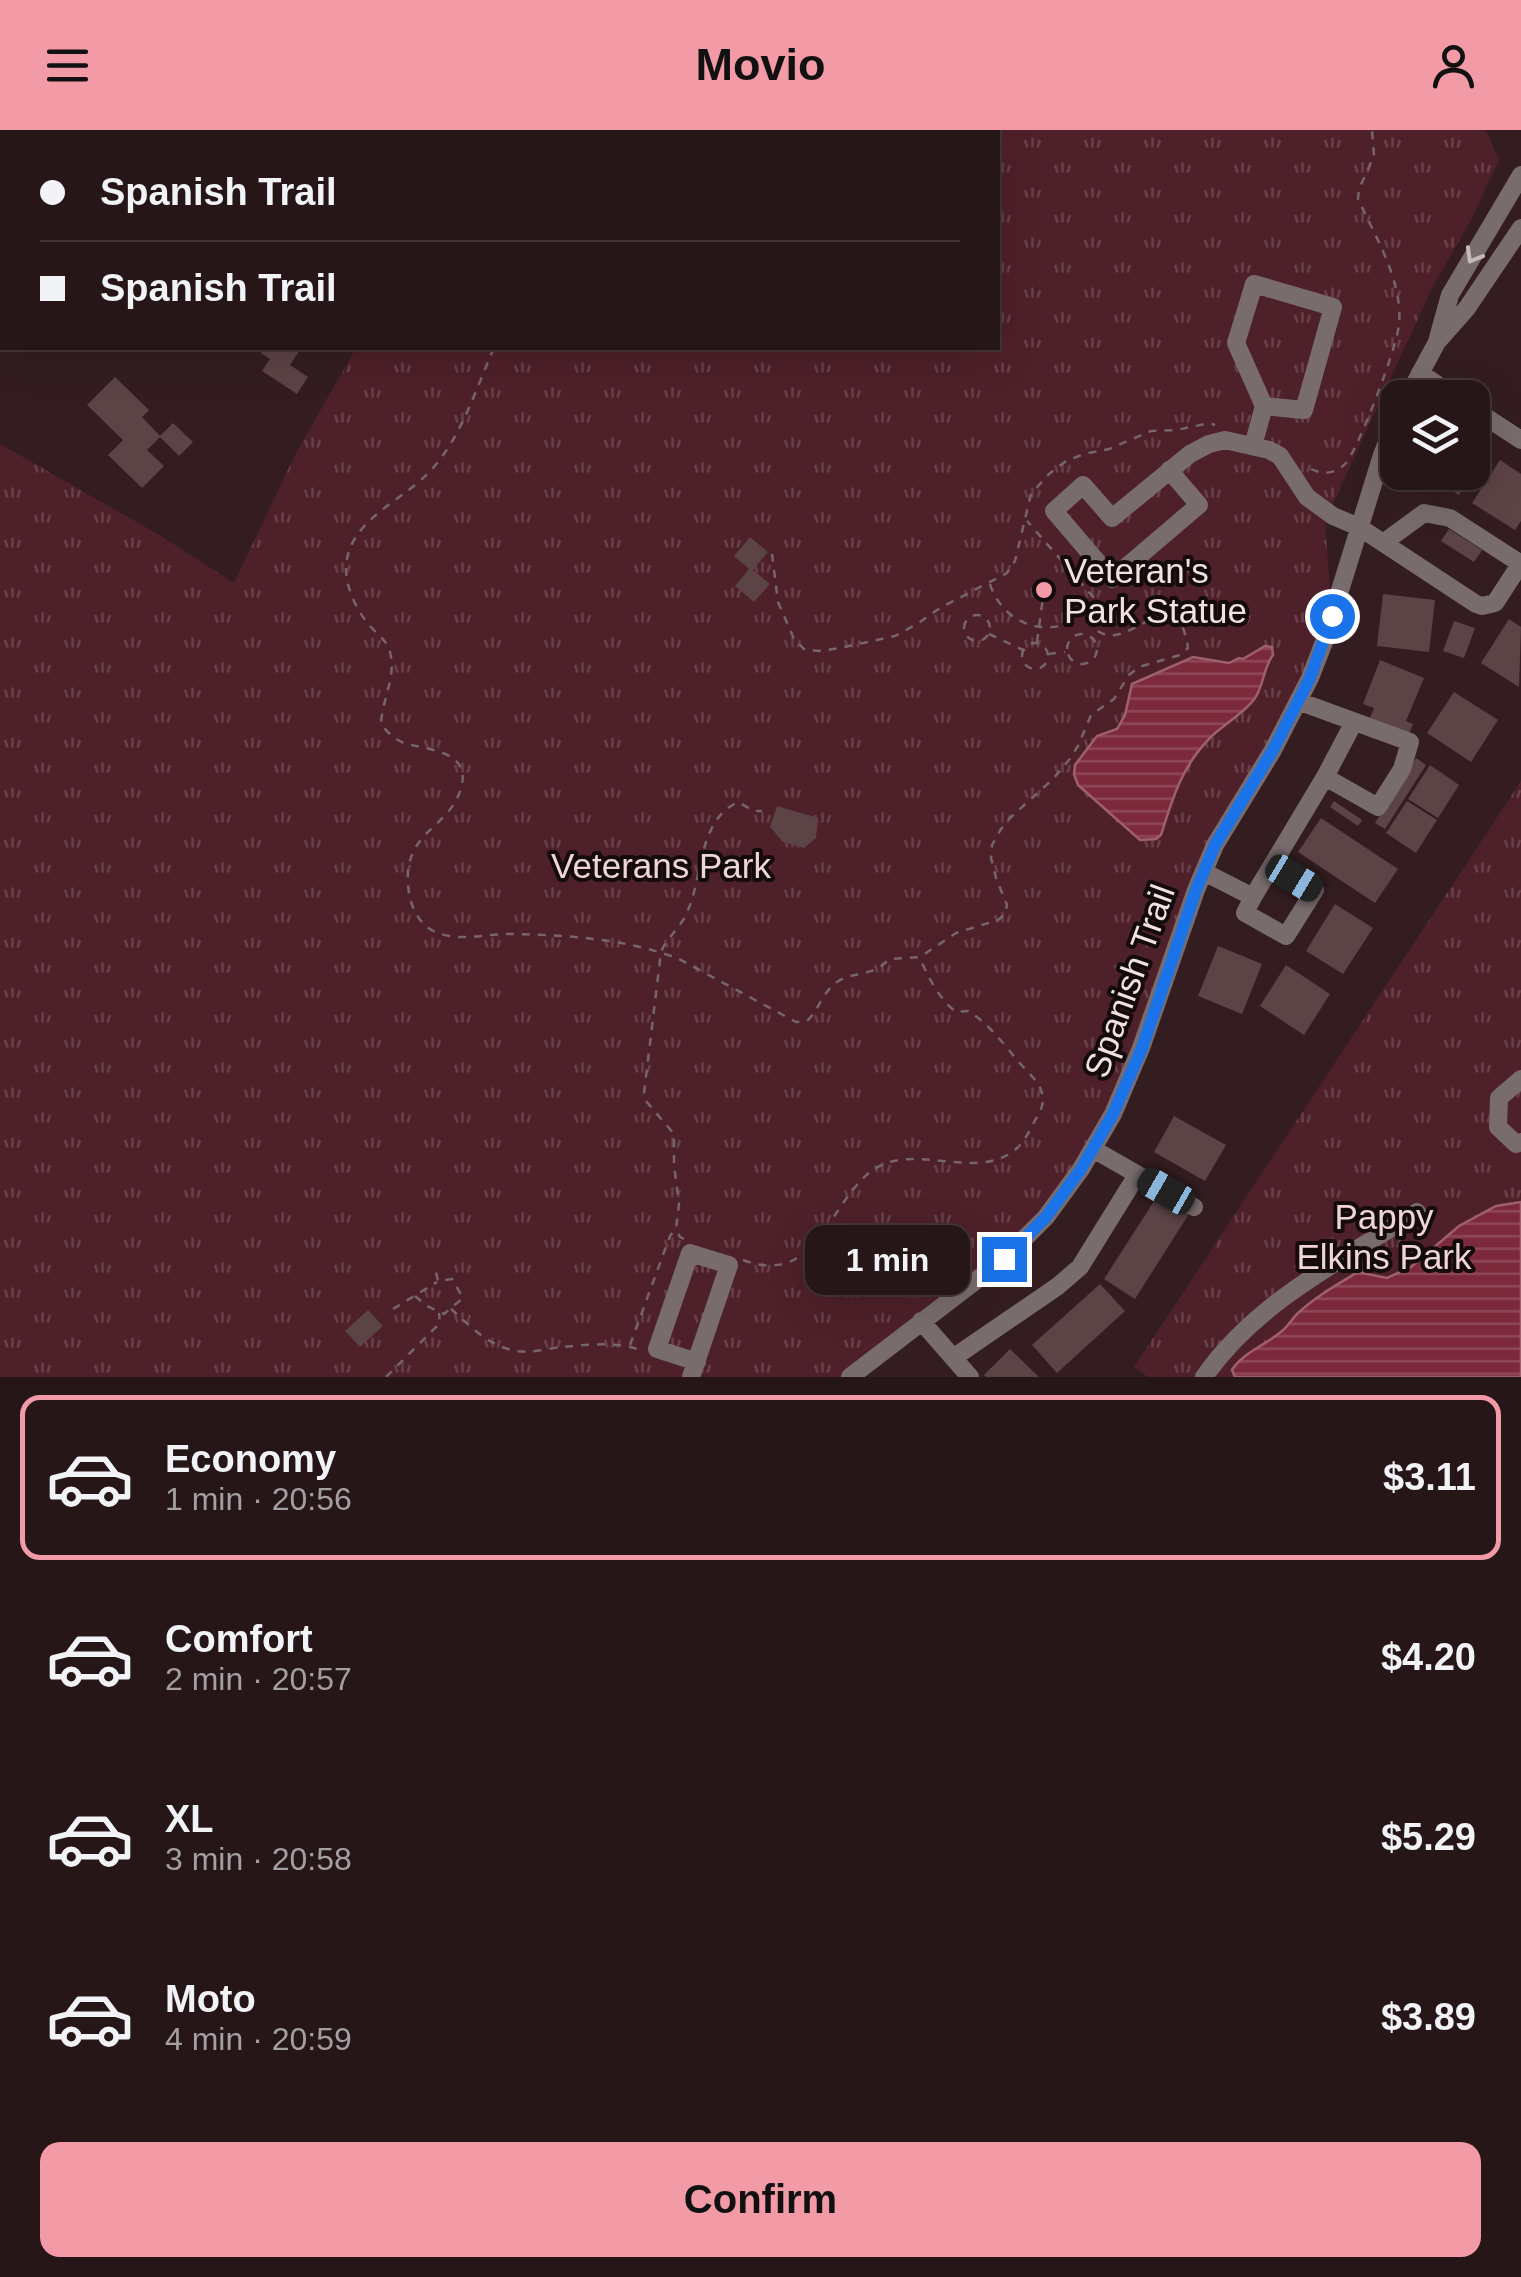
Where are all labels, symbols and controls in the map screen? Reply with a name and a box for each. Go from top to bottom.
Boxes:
icon: menu [40,38,95,93]
icon: person [1426,38,1481,93]
text: Movio [696,39,826,90]
text: Spanish Trail [100,171,337,213]
one-way arrow [1466,245,1485,263]
text: Spanish Trail [100,267,337,309]
map controls [1380,380,1490,490]
button: layers [1380,380,1490,490]
place label: Veteran's Park Statue [1064,551,1247,630]
marker: Veteran's Park Statue [1033,579,1055,601]
route start [1310,594,1355,639]
park label: Veterans Park [551,846,771,885]
car [1261,850,1327,906]
street label: Spanish Trail [1076,879,1182,1083]
car [1133,1163,1199,1219]
park label: Pappy Elkins Park [1296,1197,1472,1276]
callout: 1 min [804,1224,969,1294]
route end [982,1237,1027,1282]
text: 1 min [846,1242,929,1278]
icon: car [45,1433,135,1523]
text: Economy [165,1438,336,1480]
text: $3.11 [1383,1456,1476,1498]
text: 1 min · 20:56 [165,1481,352,1517]
icon: car [45,1613,135,1703]
text: Comfort [165,1618,313,1660]
text: $4.20 [1381,1636,1476,1678]
text: 2 min · 20:57 [165,1661,352,1697]
icon: car [45,1793,135,1883]
text: XL [165,1798,214,1840]
text: $5.29 [1381,1816,1476,1858]
text: 3 min · 20:58 [165,1841,352,1877]
icon: car [45,1973,135,2063]
text: Moto [165,1978,256,2020]
text: $3.89 [1381,1996,1476,2038]
text: 4 min · 20:59 [165,2021,352,2057]
button: Confirm [40,2142,1481,2257]

